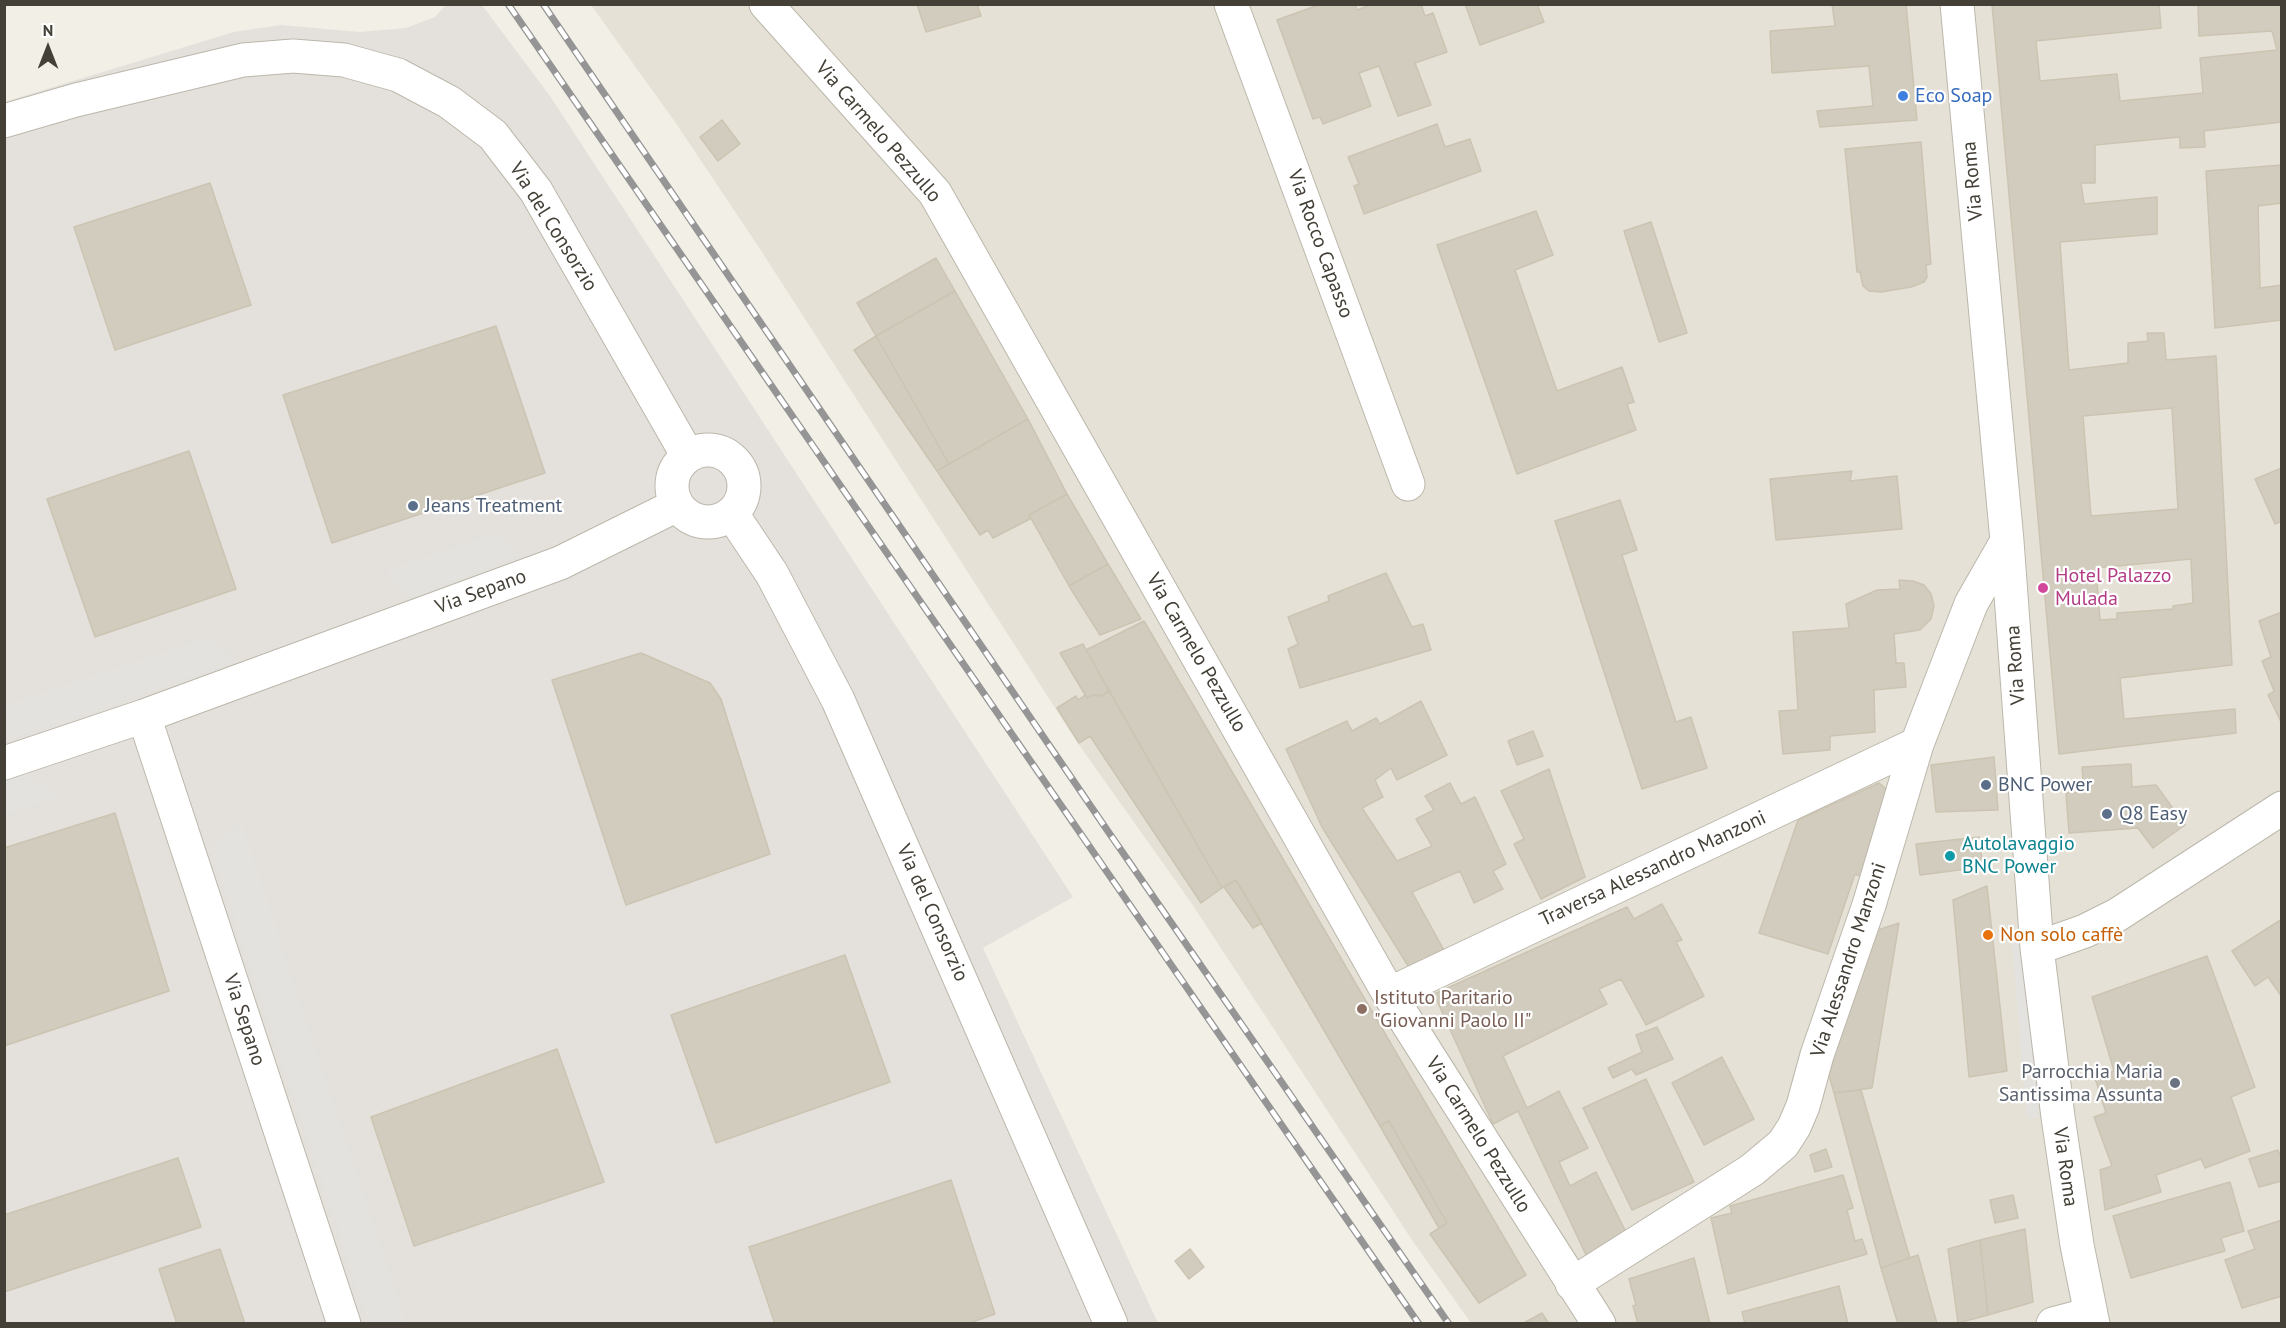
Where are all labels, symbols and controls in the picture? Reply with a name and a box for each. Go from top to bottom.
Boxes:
north arrow [18,18,78,78]
text: N [43,20,53,40]
street label: Via Carmelo Pezzullo [810,56,946,208]
place label: Eco Soap [1915,84,1992,108]
marker: Eco Soap [1896,89,1910,103]
street label: Via Roma [1958,140,1988,222]
street label: Via del Consorzio [504,158,602,296]
street label: Via Rocco Capasso [1282,167,1358,321]
place label: Jeans Treatment [425,494,562,518]
marker: Jeans Treatment [406,499,420,513]
street label: Via Sepano [432,564,530,620]
place label: Hotel Palazzo Mulada [2055,564,2171,611]
street label: Via Carmelo Pezzullo [1141,569,1251,737]
marker: Hotel Palazzo Mulada [2036,581,2050,595]
street label: Via Roma [2001,624,2031,706]
place label: BNC Power [1998,773,2092,797]
marker: BNC Power [1979,778,1993,792]
place label: Q8 Easy [2119,802,2187,826]
street label: Traversa Alessandro Manzoni [1536,806,1770,932]
marker: Q8 Easy [2100,807,2114,821]
place label: Autolavaggio BNC Power [1962,832,2075,879]
street label: Via del Consorzio [891,841,973,985]
marker: Autolavaggio BNC Power [1943,849,1957,863]
street label: Via Alessandro Manzoni [1806,860,1892,1060]
place label: Non solo caffè [2000,923,2123,947]
marker: Non solo caffè [1981,928,1995,942]
street label: Via Sepano [218,971,270,1069]
place label: Istituto Paritario "Giovanni Paolo II" [1374,986,1531,1033]
marker: Istituto Paritario "Giovanni Paolo II" [1355,1002,1369,1016]
street label: Via Carmelo Pezzullo [1420,1053,1536,1217]
place label: Parrocchia Maria Santissima Assunta [1999,1060,2163,1107]
marker: Parrocchia Maria Santissima Assunta [2168,1076,2182,1090]
street label: Via Roma [2048,1126,2082,1208]

